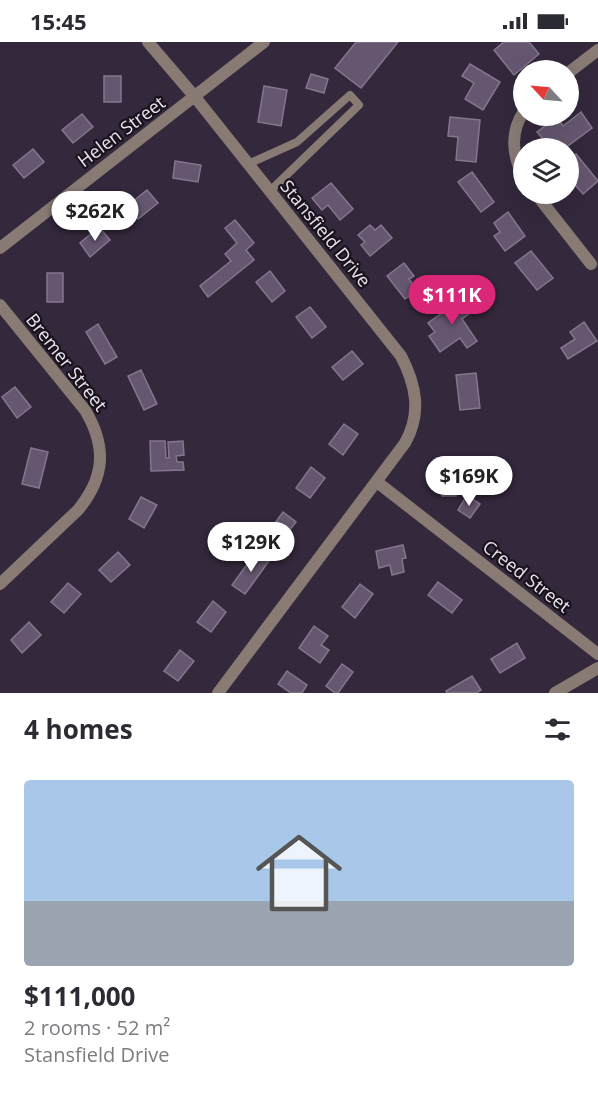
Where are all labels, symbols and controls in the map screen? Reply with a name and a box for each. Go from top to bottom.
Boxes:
text: 15:45 [30,6,87,36]
north arrow [513,60,579,126]
map controls [513,60,579,204]
street label: Helen Street [72,90,170,172]
button: layers [513,138,579,204]
street label: Stansfield Drive [275,175,377,291]
pin: $262K [53,191,137,242]
text: $262K [65,197,125,224]
pin: $111K [410,275,494,326]
text: $111K [422,281,482,308]
street label: Bremer Street [21,308,113,416]
pin: $169K [427,456,511,507]
text: $169K [439,462,499,489]
pin: $129K [209,522,293,573]
text: $129K [221,528,281,555]
street label: Creed Street [478,534,576,618]
text: 4 homes [24,711,133,747]
icon: filters [541,713,574,746]
icon: home [245,819,353,927]
text: $111,000 [24,978,135,1014]
text: 2 rooms · 52 m² [24,1014,170,1041]
text: Stansfield Drive [24,1041,169,1068]

